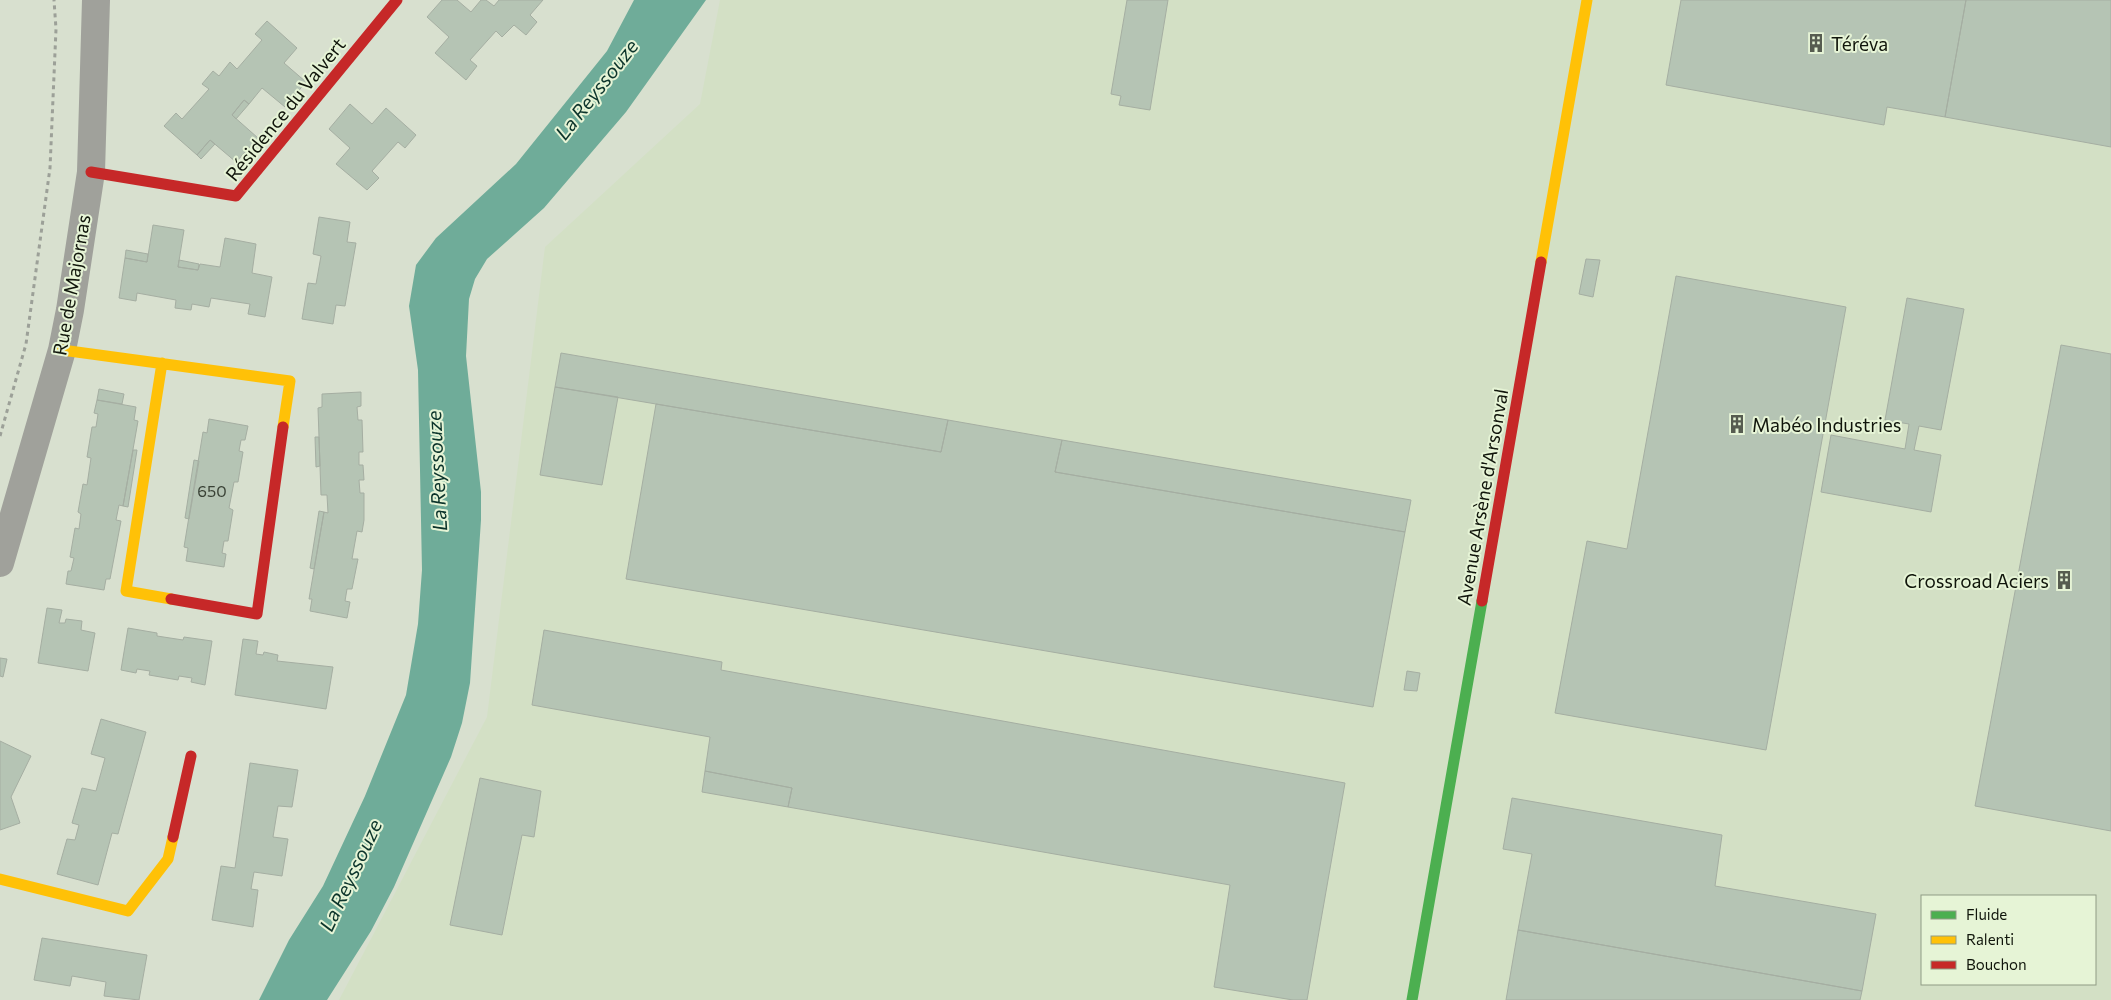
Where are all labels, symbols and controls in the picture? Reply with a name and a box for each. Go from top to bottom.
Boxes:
building icon: Téréva [1805,32,1827,54]
place label: Téréva [1831,32,1888,55]
street label: Résidence du Valvert [220,33,350,185]
water label: La Reyssouze [549,34,643,144]
street label: Rue de Majornas [47,213,95,357]
street label: Avenue Arsène d'Arsonval [1452,387,1512,607]
water label: La Reyssouze [421,410,451,532]
building icon: Mabéo Industries [1726,413,1748,435]
place label: Mabéo Industries [1752,413,1902,436]
house number: 650 [197,481,227,500]
place label: Crossroad Aciers [1904,569,2049,592]
building icon: Crossroad Aciers [2053,569,2075,591]
water label: La Reyssouze [314,815,387,935]
legend [1921,895,2096,985]
text: Fluide [1966,905,2007,923]
text: Ralenti [1966,930,2014,948]
text: Bouchon [1966,955,2027,973]

